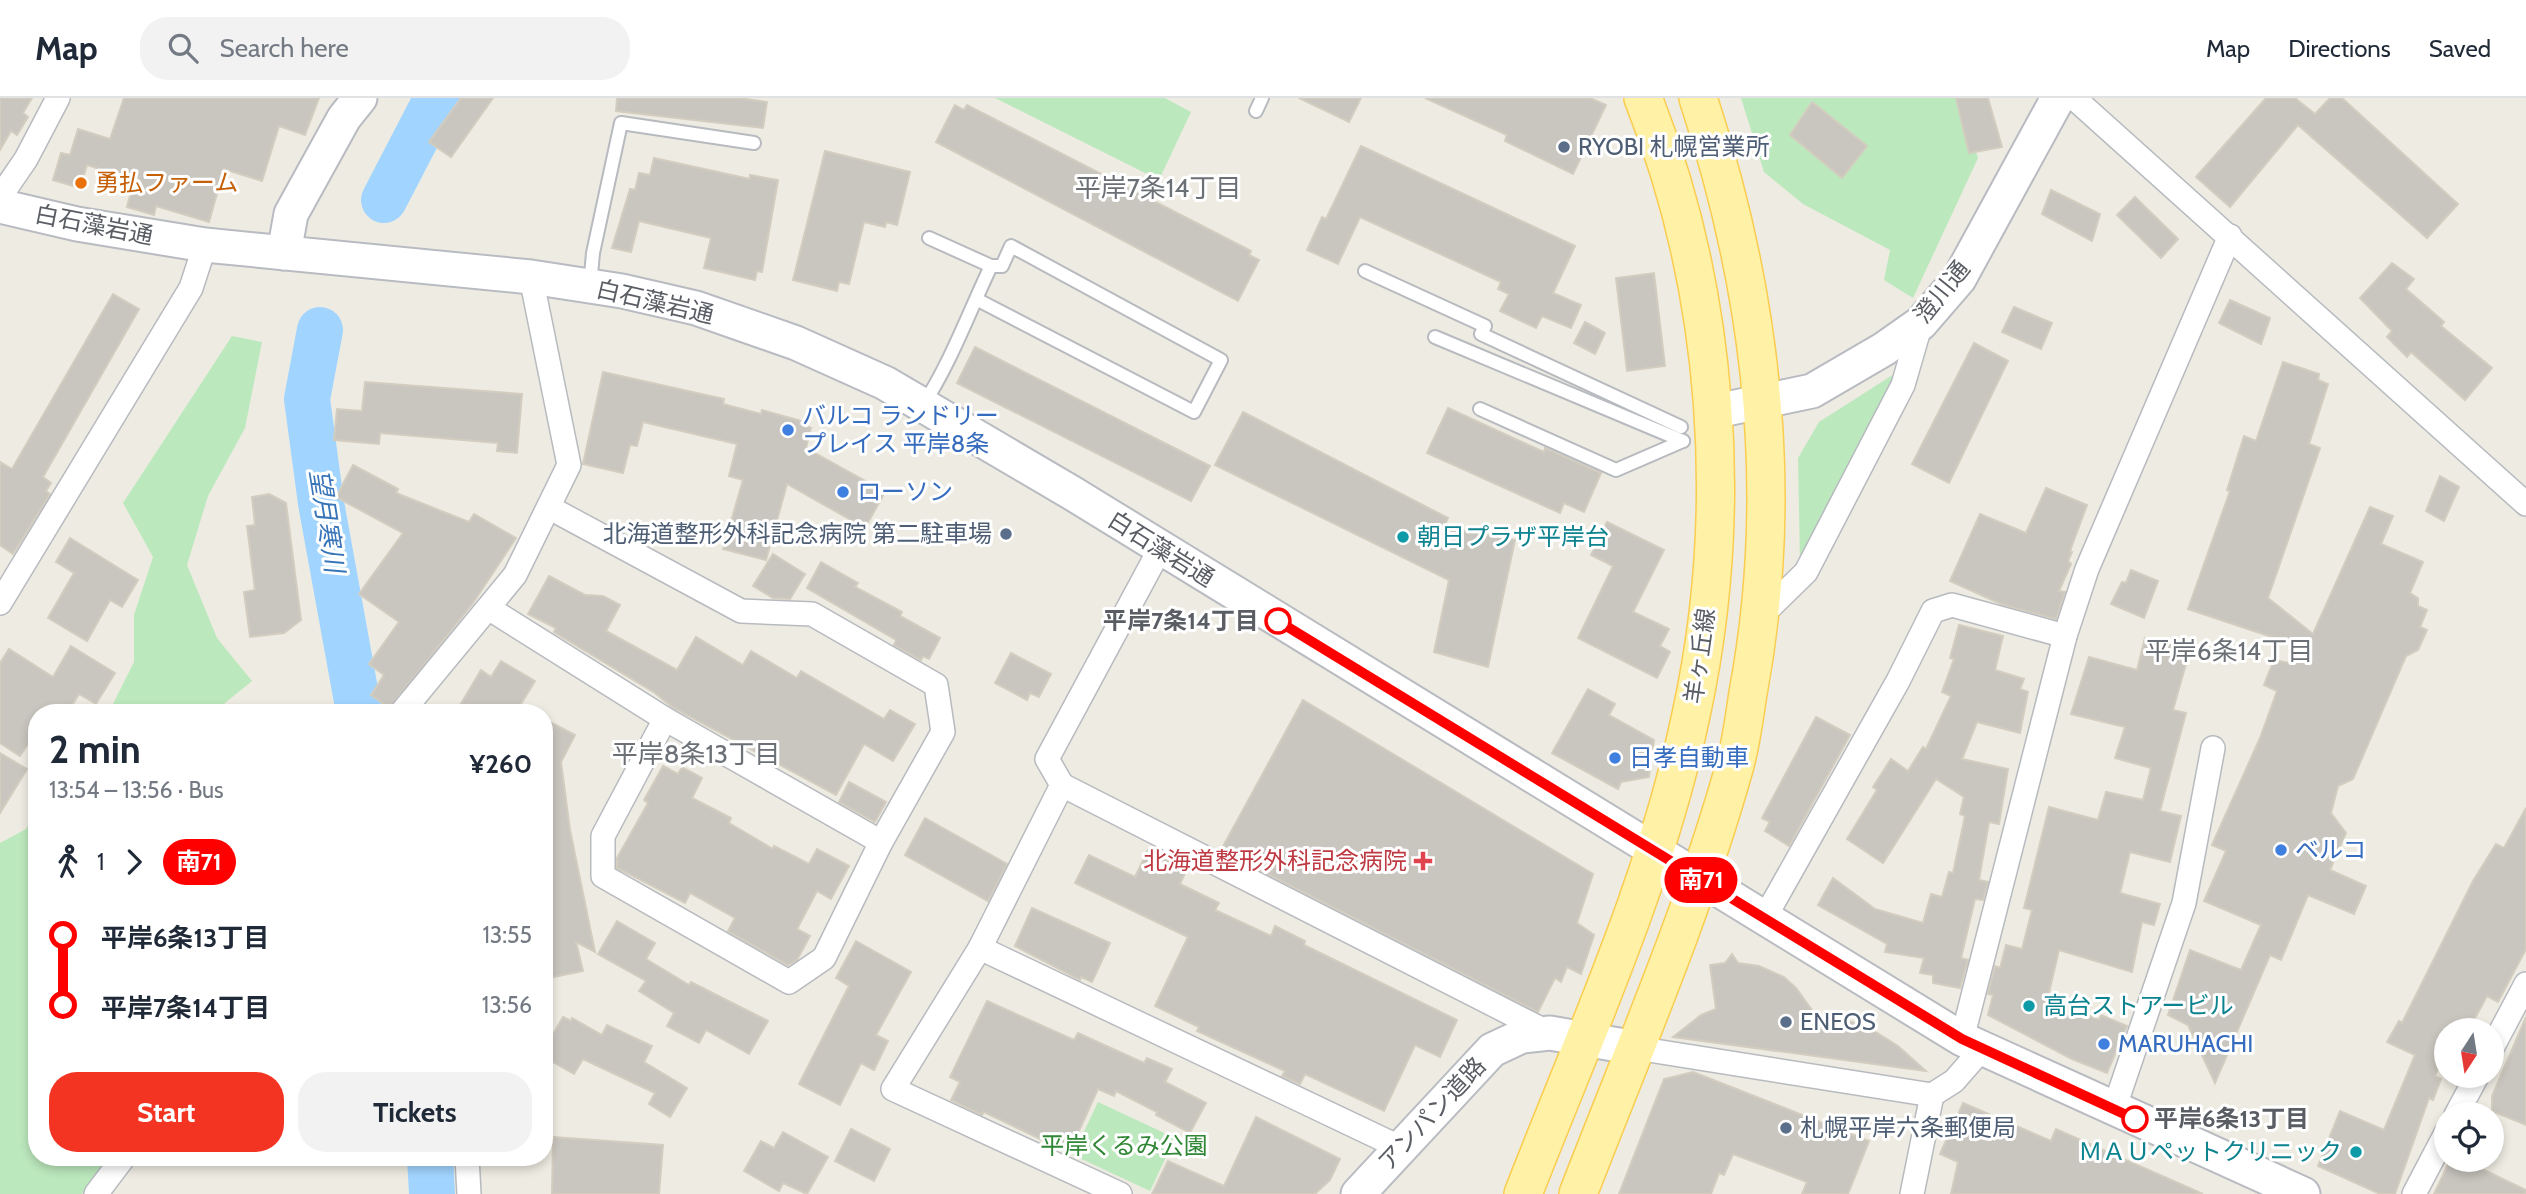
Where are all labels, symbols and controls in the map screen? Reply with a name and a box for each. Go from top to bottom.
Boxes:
search box [140,17,630,80]
text: Map [35,28,98,68]
icon: search [164,29,202,67]
text: Search here [220,32,349,64]
text: Map [2206,34,2250,63]
text: Directions [2288,34,2391,63]
text: Saved [2429,34,2491,63]
place label: RYOBI 札幌営業所 [1578,132,1770,161]
marker: RYOBI 札幌営業所 [1556,139,1572,155]
place label: 勇払ファーム [95,168,238,197]
district label: 平岸7条14丁目 [1075,172,1241,204]
marker: 勇払ファーム [73,175,89,191]
street label: 白石藻岩通 [32,199,156,250]
street label: 澄川通 [1908,255,1976,329]
street label: 白石藻岩通 [593,274,717,329]
place label: バルコ ランドリー プレイス 平岸8条 [802,401,999,458]
marker: バルコ ランドリー プレイス 平岸8条 [780,422,796,438]
water label: 望月寒川 [303,467,351,578]
place label: ローソン [857,477,953,506]
marker: ローソン [835,484,851,500]
street label: 白石藻岩通 [1103,504,1220,593]
place label: 北海道整形外科記念病院 第二駐車場 [603,519,992,548]
place label: 朝日プラザ平岸台 [1417,522,1609,551]
marker: 北海道整形外科記念病院 第二駐車場 [998,526,1014,542]
marker: 朝日プラザ平岸台 [1395,529,1411,545]
place label: 平岸7条14丁目 [1103,606,1259,635]
street label: 羊ヶ丘線 [1678,606,1721,705]
marker: 平岸7条14丁目 [1265,608,1291,634]
district label: 平岸6条14丁目 [2145,635,2313,667]
text: 2 min [49,726,141,773]
district label: 平岸8条13丁目 [612,738,780,770]
place label: 日孝自動車 [1629,743,1749,772]
text: ¥260 [470,748,532,780]
marker: 日孝自動車 [1607,750,1623,766]
text: 13:54 – 13:56 · Bus [49,776,224,804]
place label: ベルコ [2295,835,2367,864]
marker: ベルコ [2273,842,2289,858]
icon: walk [49,843,87,881]
icon: forward [115,843,153,881]
place label: 北海道整形外科記念病院 [1143,846,1407,875]
text: 南71 [177,847,222,876]
text: 1 [97,848,105,876]
marker: 北海道整形外科記念病院 [1413,851,1433,871]
line badge: 南71 [1661,857,1741,903]
text: 南71 [1678,865,1724,894]
text: 13:55 [482,921,532,949]
text: 平岸6条13丁目 [101,922,269,954]
text: 13:56 [482,991,532,1019]
place label: 高台ストアービル [2043,991,2234,1020]
text: 平岸7条14丁目 [101,992,270,1024]
marker: 高台ストアービル [2021,998,2037,1014]
place label: ENEOS [1800,1007,1876,1036]
marker: ENEOS [1778,1014,1794,1030]
north arrow [2434,1018,2504,1088]
map controls [2434,1018,2504,1172]
place label: MARUHACHI [2118,1029,2253,1058]
marker: MARUHACHI [2096,1036,2112,1052]
street label: アンパン道路 [1372,1051,1491,1176]
button: Start [49,1072,284,1152]
button: Tickets [298,1072,532,1152]
button: locate [2434,1102,2504,1172]
place label: 平岸6条13丁目 [2154,1104,2309,1133]
marker: 平岸6条13丁目 [2122,1106,2148,1132]
place label: 札幌平岸六条郵便局 [1800,1113,2016,1142]
marker: 札幌平岸六条郵便局 [1778,1120,1794,1136]
park label: 平岸くるみ公園 [1040,1131,1208,1160]
place label: ＭＡＵペットクリニック [2078,1137,2342,1166]
marker: ＭＡＵペットクリニック [2348,1144,2364,1160]

